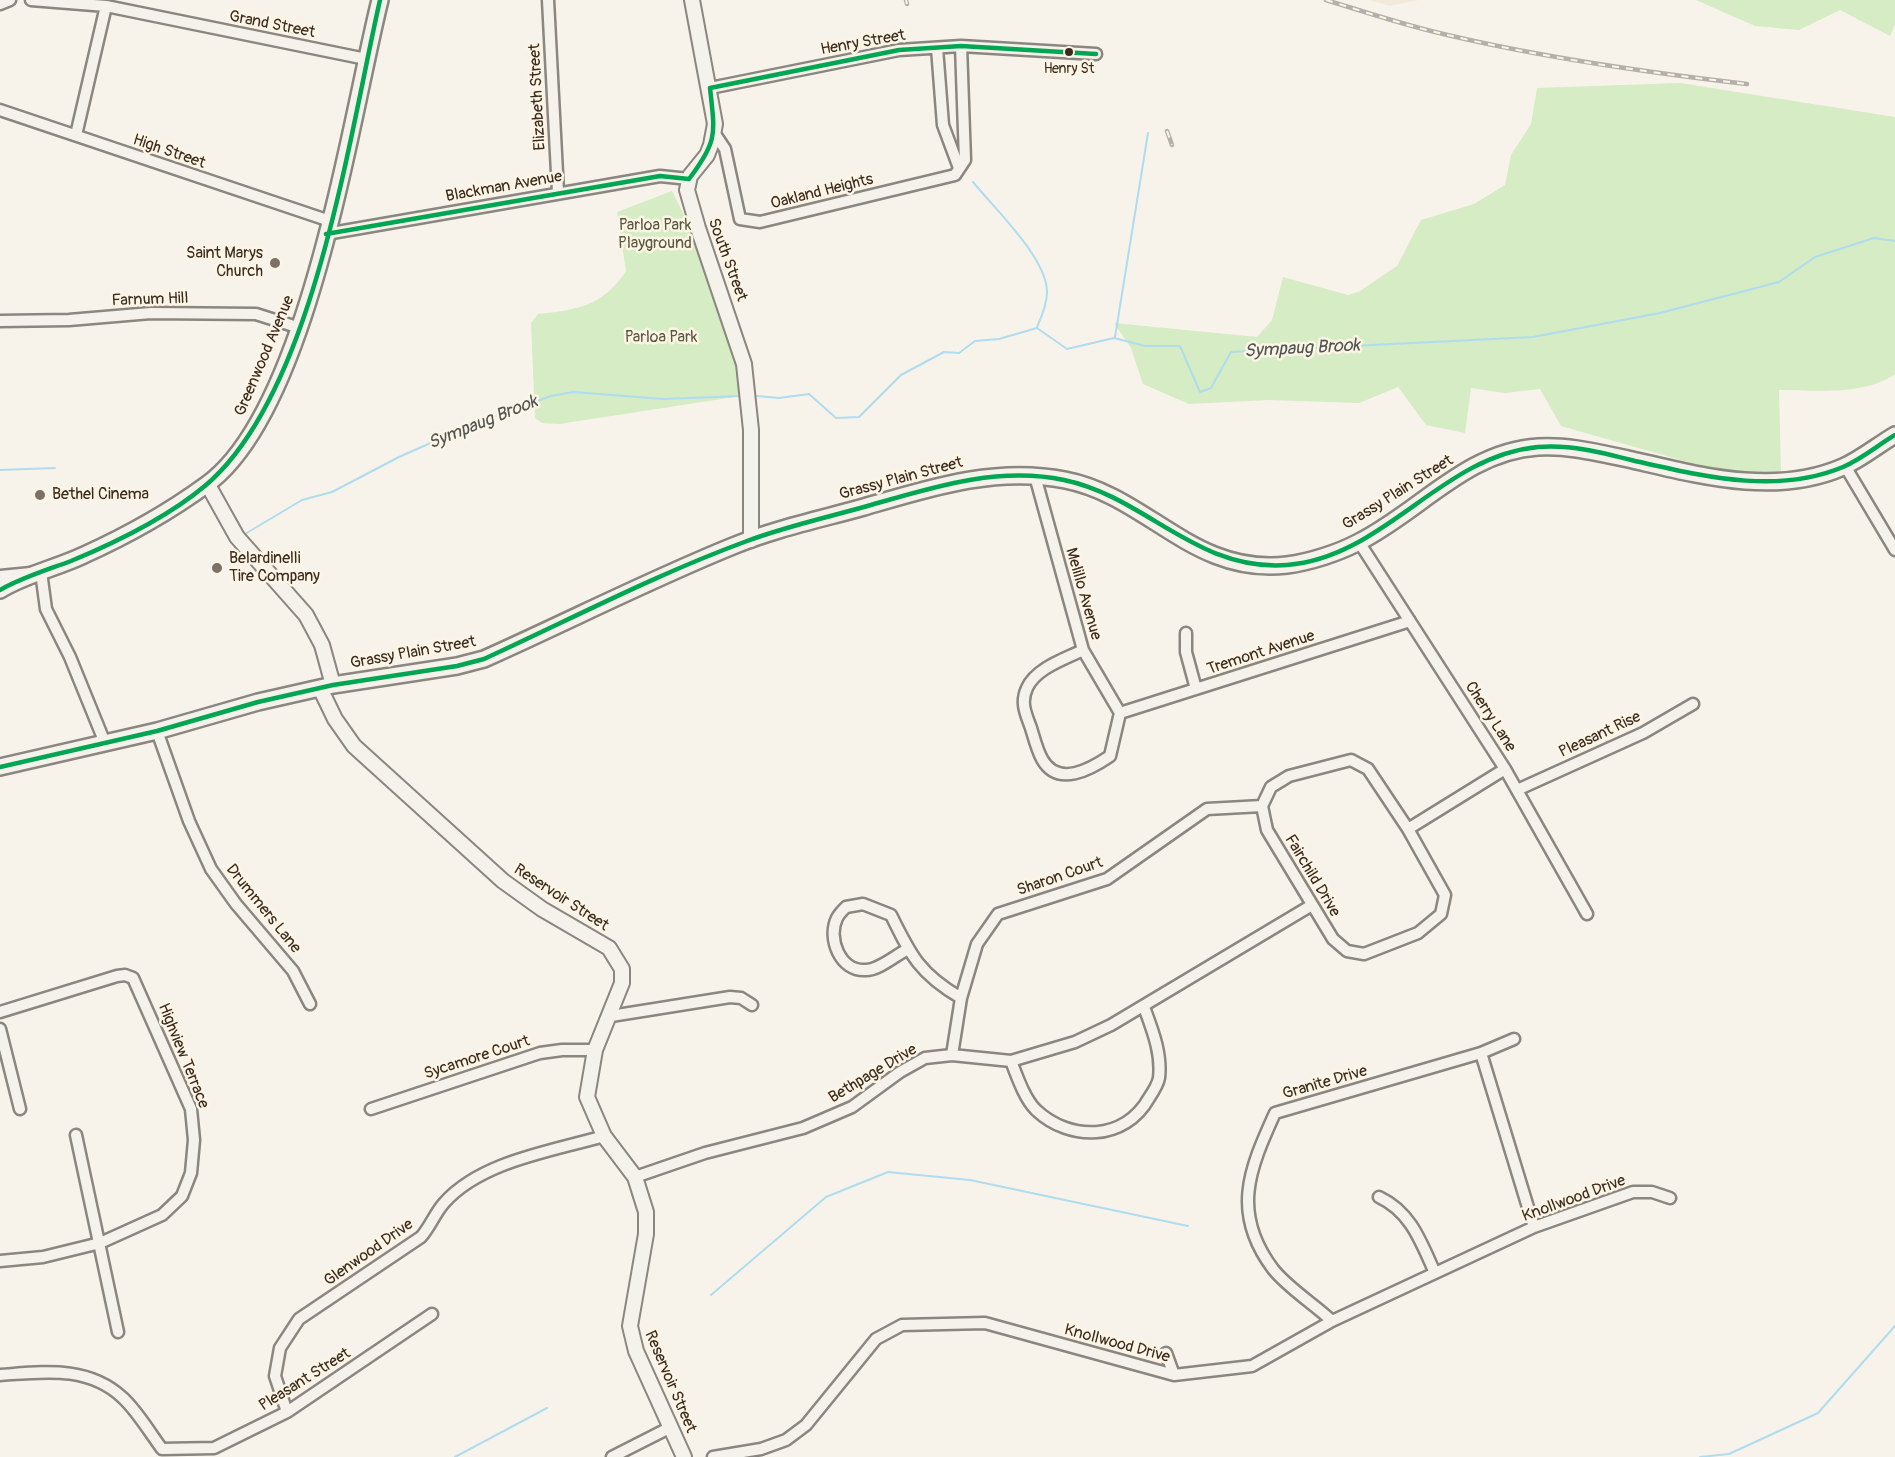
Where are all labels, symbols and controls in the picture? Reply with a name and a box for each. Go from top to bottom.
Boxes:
street label: Grand Street [227,7,317,43]
street label: Henry Street [819,26,907,60]
street label: Elizabeth Street [526,43,550,151]
marker: Henry St [1063,46,1075,58]
place label: Henry St [1044,61,1094,77]
street label: High Street [130,131,208,173]
street label: Blackman Avenue [444,167,564,207]
street label: Oakland Heights [769,170,875,214]
park label: Parloa Park Playground [618,216,692,254]
street label: South Street [703,216,751,304]
place label: Saint Marys Church [186,244,263,282]
marker: Saint Marys Church [268,256,282,270]
street label: Farnum Hill [111,289,189,311]
street label: Greenwood Avenue [231,293,299,419]
park label: Parloa Park [625,328,697,348]
water label: Sympaug Brook [1244,335,1360,363]
water label: Sympaug Brook [425,391,541,455]
street label: Grassy Plain Street [1339,451,1457,535]
street label: Grassy Plain Street [837,453,965,505]
place label: Bethel Cinema [52,485,149,505]
marker: Bethel Cinema [33,488,47,502]
street label: Melillo Avenue [1061,546,1105,642]
place label: Belardinelli Tire Company [229,549,320,587]
marker: Belardinelli Tire Company [210,561,224,575]
street label: Tremont Avenue [1205,627,1317,679]
street label: Grassy Plain Street [349,633,477,673]
street label: Cherry Lane [1460,678,1520,756]
street label: Pleasant Rise [1556,708,1644,762]
street label: Fairchild Drive [1280,831,1344,921]
street label: Sharon Court [1015,853,1105,901]
street label: Reservoir Street [510,860,612,936]
street label: Drummers Lane [221,861,305,957]
street label: Highview Terrace [153,1001,213,1111]
street label: Sycamore Court [422,1032,532,1084]
street label: Bethpage Drive [825,1040,921,1108]
street label: Granite Drive [1280,1062,1370,1104]
street label: Knollwood Drive [1520,1171,1628,1227]
street label: Glenwood Drive [321,1215,417,1291]
street label: Knollwood Drive [1062,1321,1172,1367]
street label: Reservoir Street [640,1328,700,1436]
street label: Pleasant Street [256,1344,354,1416]

